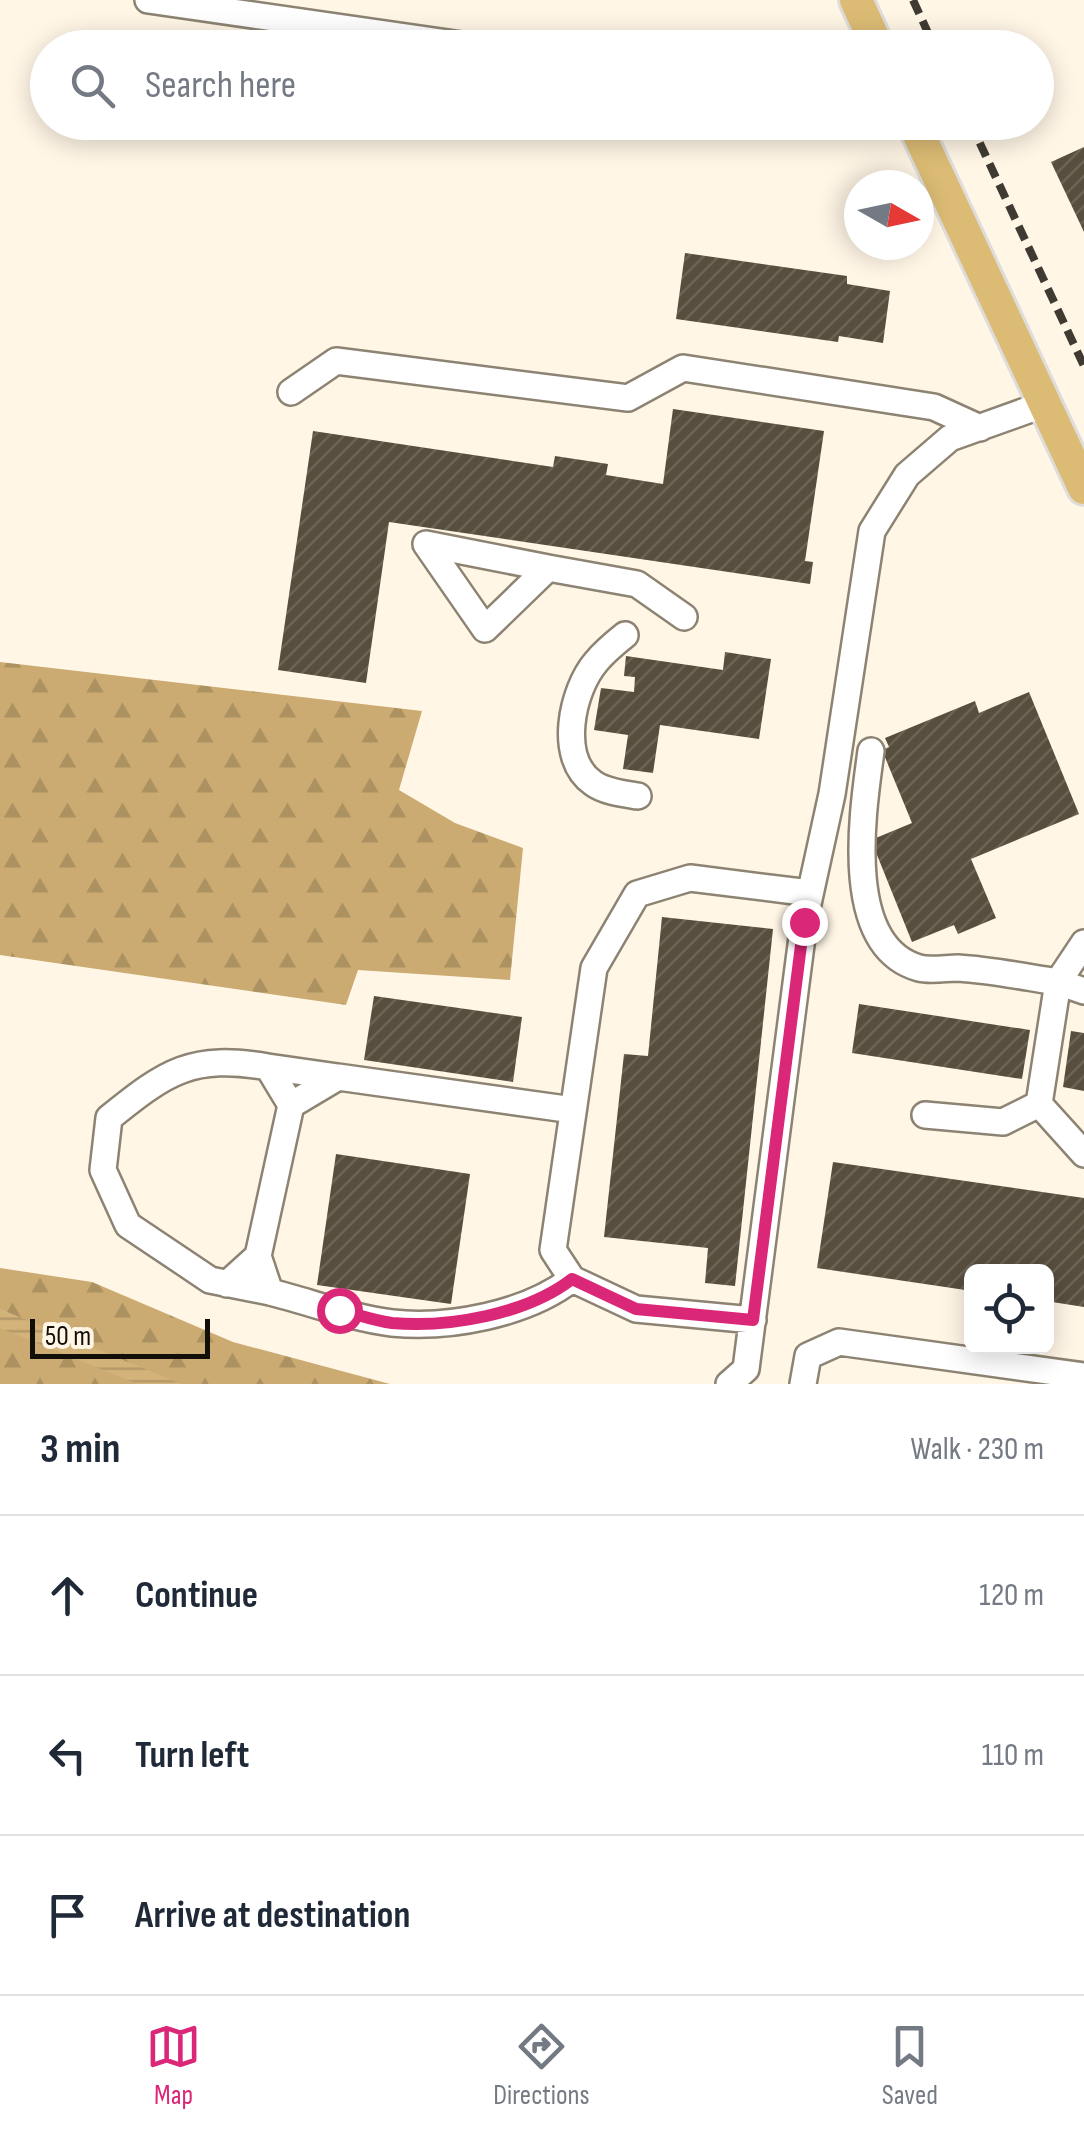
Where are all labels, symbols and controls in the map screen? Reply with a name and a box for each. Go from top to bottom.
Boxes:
search box [30,30,1054,140]
icon: search [65,58,120,113]
text: Search here [145,63,296,108]
north arrow [844,170,934,260]
route end [782,900,828,946]
map controls [964,1264,1054,1354]
button: locate [964,1264,1054,1354]
route start [317,1288,363,1334]
scale bar [30,1314,210,1358]
text: 50 m [45,1320,91,1353]
text: 3 min [40,1424,120,1475]
text: Walk · 230 m [910,1430,1044,1469]
icon: ahead [40,1568,95,1623]
text: Continue [135,1573,258,1618]
text: 120 m [979,1576,1044,1615]
icon: left [40,1728,95,1783]
text: Turn left [135,1733,249,1778]
text: 110 m [982,1736,1044,1775]
icon: arrive [40,1888,95,1943]
text: Arrive at destination [135,1893,410,1938]
tab: Map [146,2019,201,2112]
tab: Directions [493,2019,590,2112]
tab: Saved [882,2019,938,2112]

